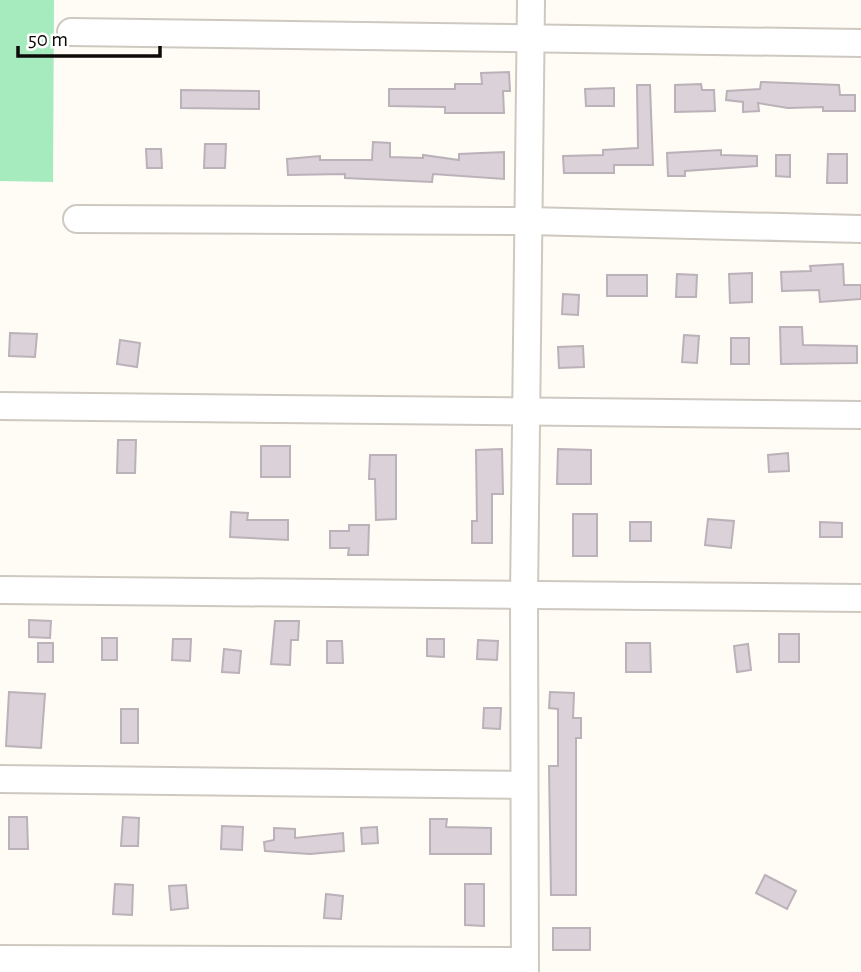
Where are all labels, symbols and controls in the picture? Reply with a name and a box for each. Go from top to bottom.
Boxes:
scale bar [18,14,159,58]
text: 50 m [28,29,68,50]

